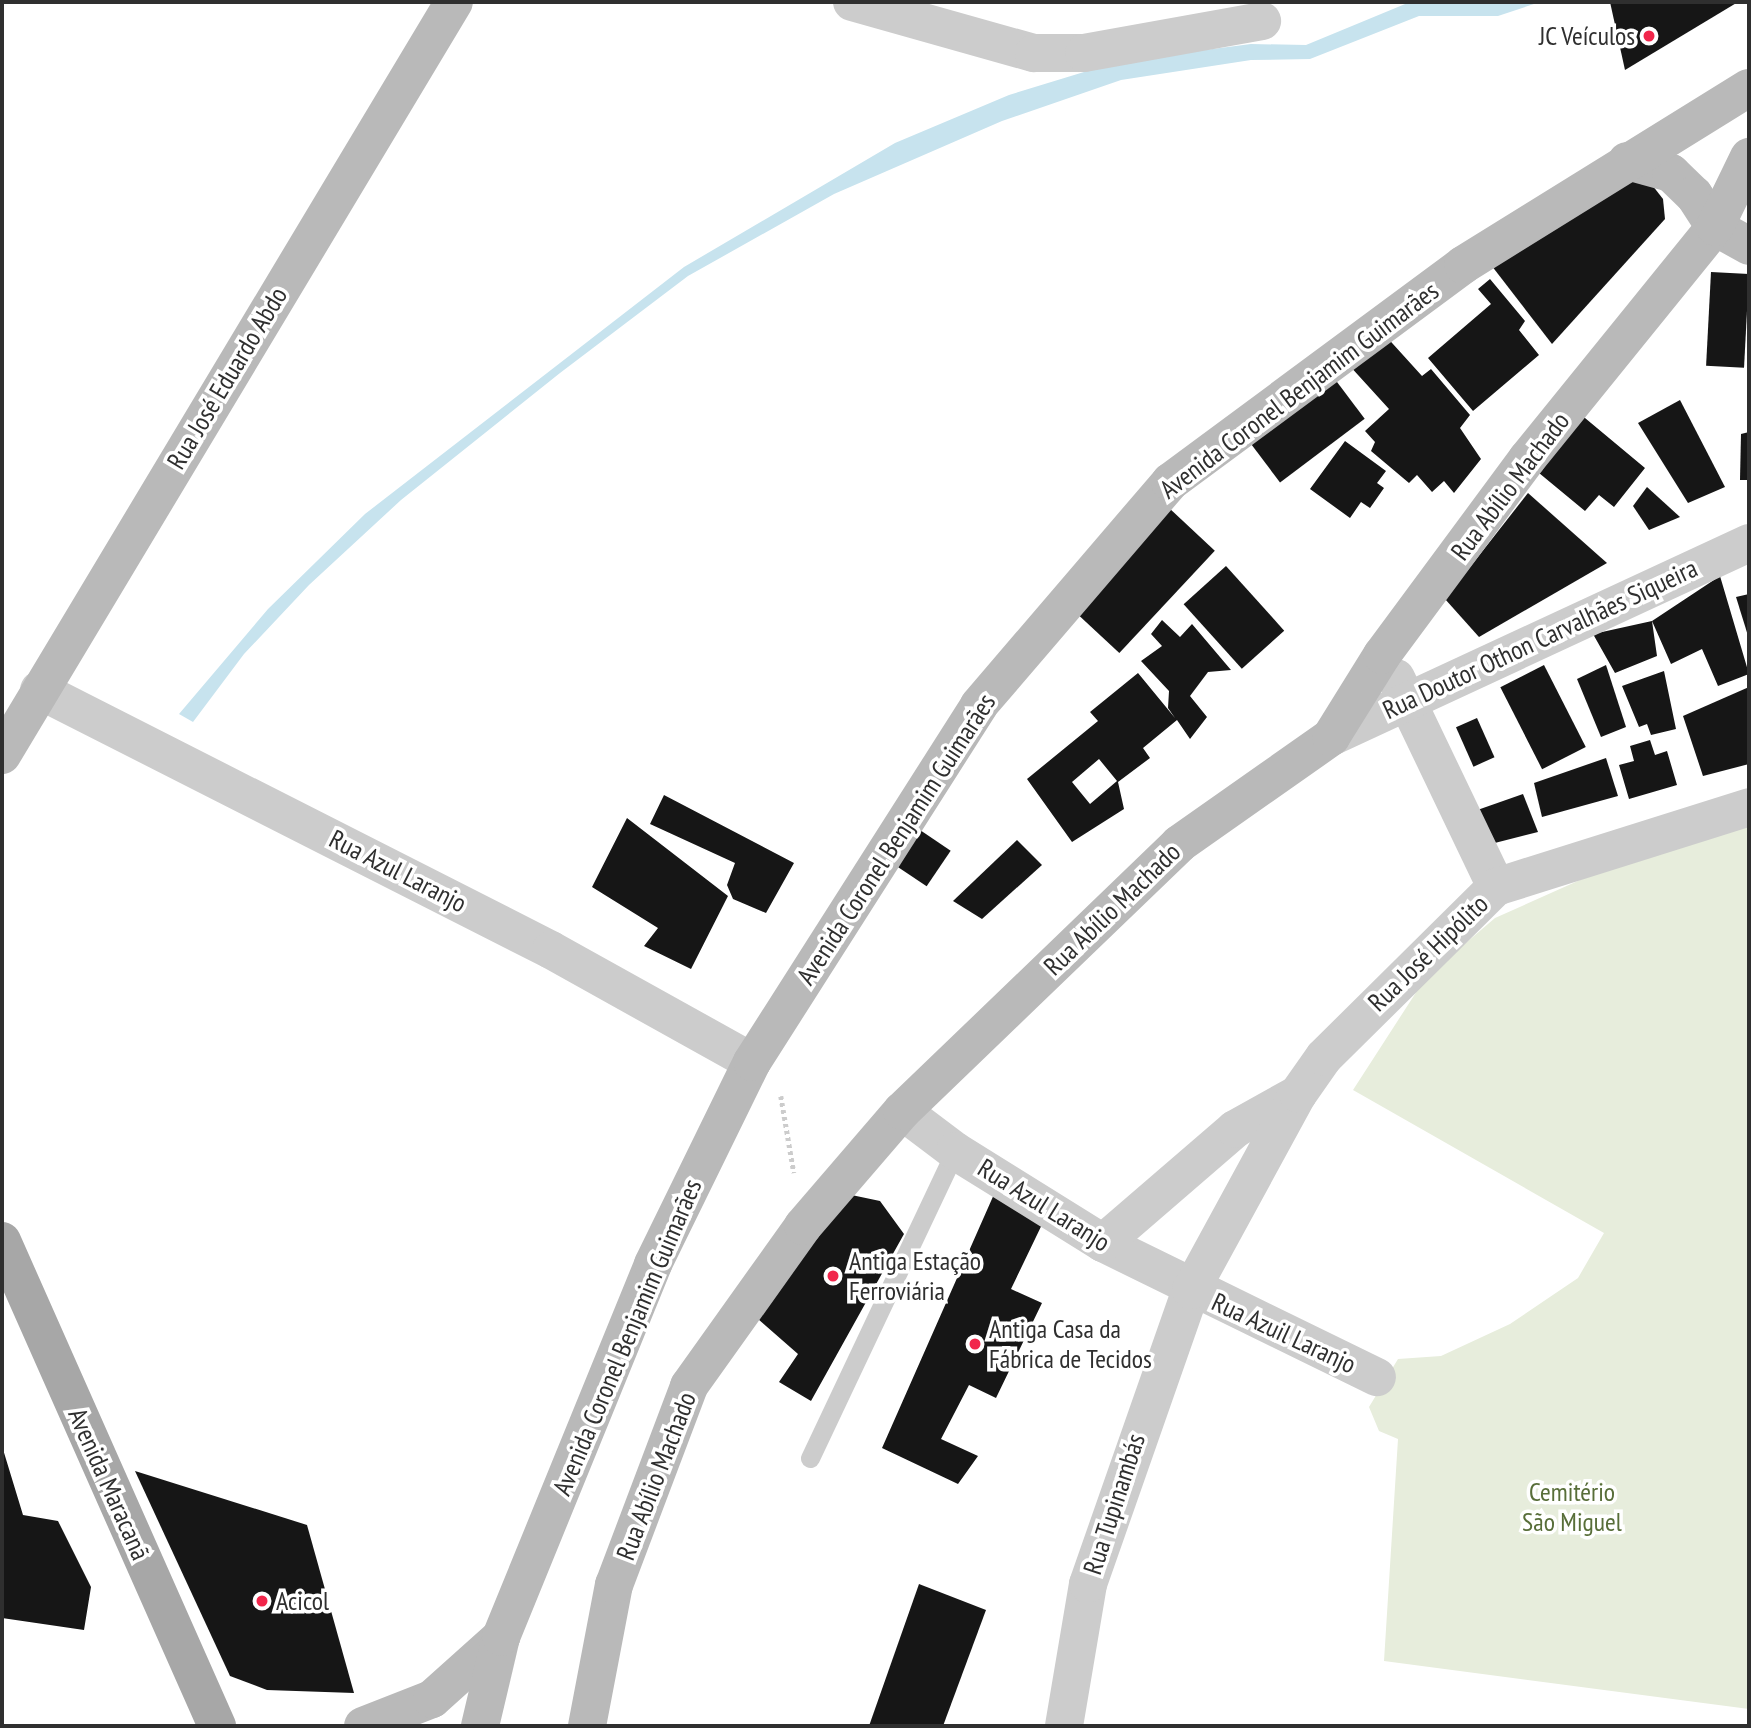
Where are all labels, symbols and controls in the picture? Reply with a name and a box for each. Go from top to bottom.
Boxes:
place label: JC Veículos [1538,20,1635,52]
marker: JC Veículos [1641,28,1657,44]
street label: Avenida Coronel Benjamim Guimarães [1154,275,1444,505]
street label: Rua José Eduardo Abdo [160,281,294,475]
street label: Rua Abílio Machado [1444,406,1576,566]
street label: Rua Doutor Othon Carvalhães Siqueira [1378,552,1702,726]
street label: Avenida Coronel Benjamim Guimarães [790,688,1002,990]
street label: Rua Azul Laranjo [324,823,472,919]
street label: Rua Abílio Machado [1037,836,1187,982]
street label: Rua José Hipólito [1362,888,1494,1018]
street label: Rua Azul Laranjo [972,1152,1116,1258]
street label: Avenida Coronel Benjamim Guimarães [546,1174,708,1500]
place label: Antiga Estação Ferroviária [849,1245,981,1306]
marker: Antiga Estação Ferroviária [823,1266,843,1286]
street label: Rua Azuil Laranjo [1207,1286,1361,1380]
place label: Antiga Casa da Fábrica de Tecidos [989,1313,1153,1374]
marker: Antiga Casa da Fábrica de Tecidos [967,1336,983,1352]
street label: Rua Abílio Machado [610,1387,702,1565]
street label: Avenida Maracanã [62,1403,156,1565]
street label: Rua Tupinambás [1077,1429,1151,1579]
park label: Cemitério São Miguel [1522,1476,1622,1538]
place label: Acicol [276,1585,329,1617]
marker: Acicol [254,1593,270,1609]

